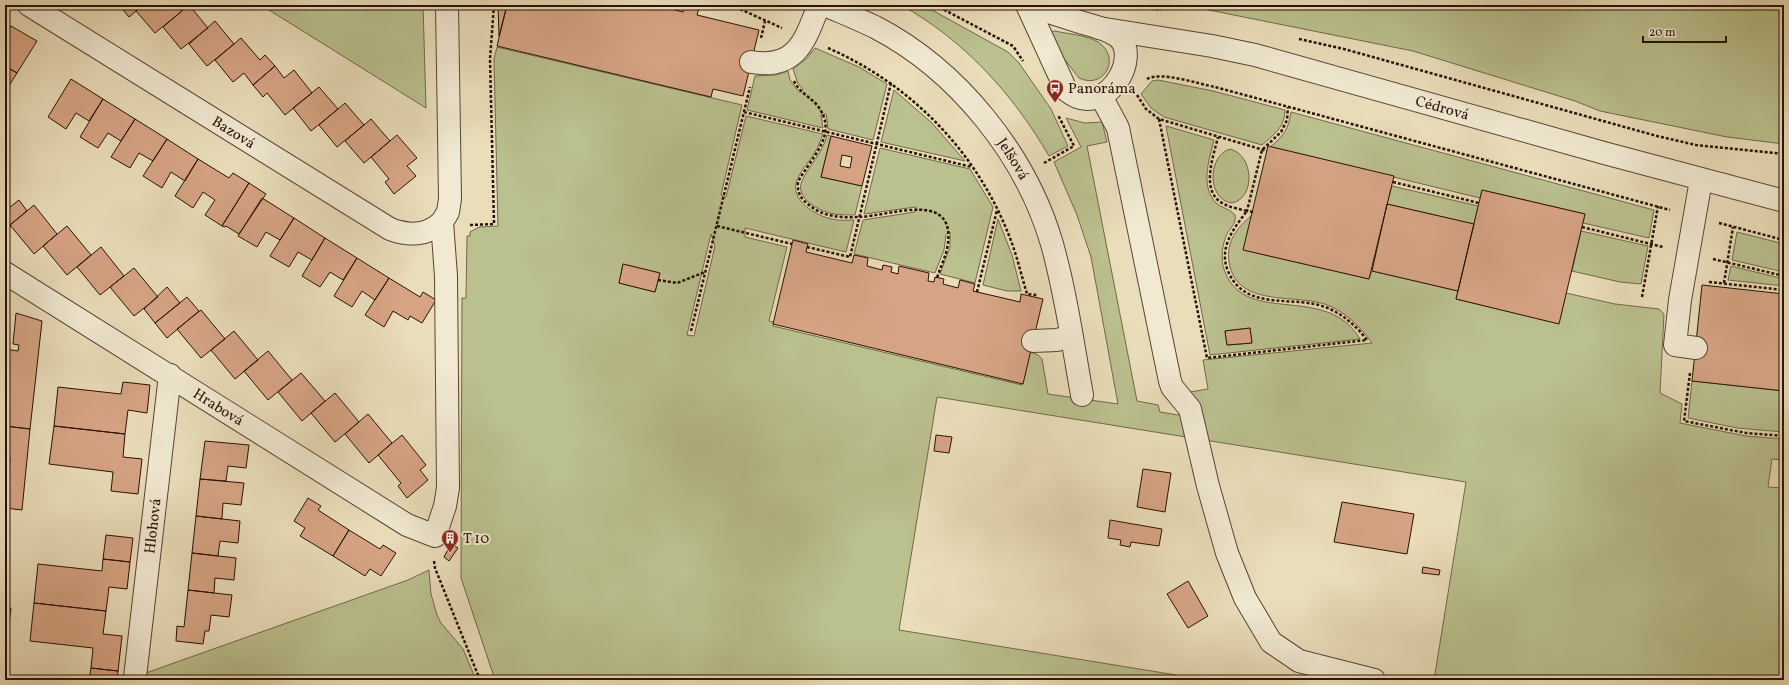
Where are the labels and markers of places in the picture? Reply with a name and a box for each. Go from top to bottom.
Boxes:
bus stop icon: Panoráma [1045,78,1065,103]
place label: Panoráma [1068,79,1136,100]
building icon: T 10 [440,528,460,553]
place label: T 10 [463,529,489,550]

